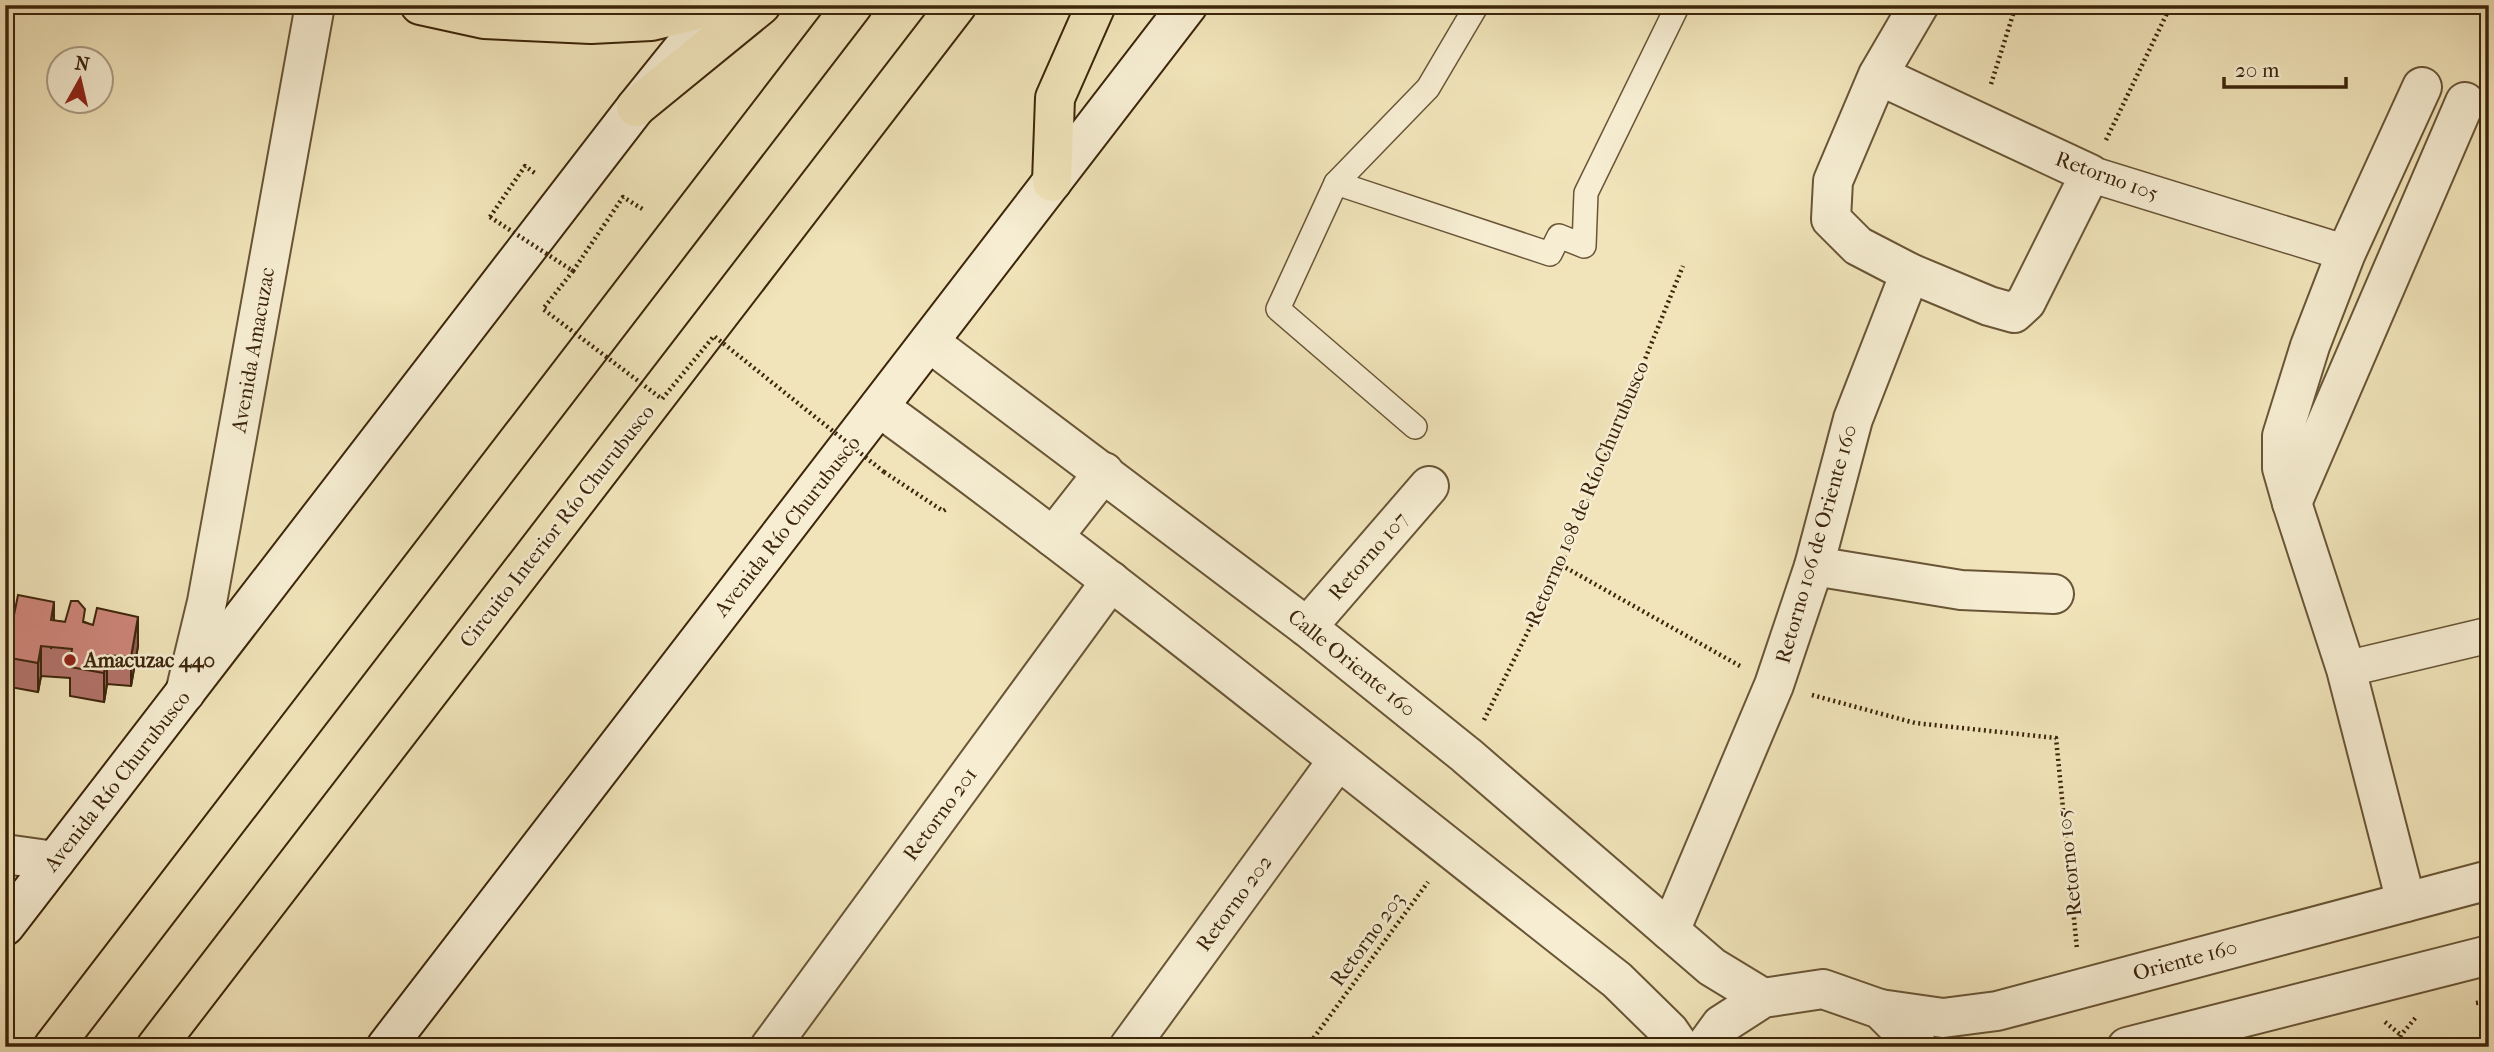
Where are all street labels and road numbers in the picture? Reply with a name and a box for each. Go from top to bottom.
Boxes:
street label: Retorno 105 [2052,146,2162,206]
street label: Avenida Amacuzac [226,265,279,436]
street label: Retorno 108 de Río Churubusco [1520,357,1654,629]
street label: Circuito Interior Río Churubusco [455,400,659,652]
street label: Retorno 106 de Oriente 160 [1770,422,1862,666]
street label: Avenida Río Churubusco [708,431,865,622]
street label: Retorno 107 [1323,507,1413,605]
street label: Calle Oriente 160 [1283,604,1421,722]
street label: Avenida Río Churubusco [38,686,195,877]
street label: Retorno 201 [898,763,982,865]
street label: Retorno 105 [2051,808,2087,918]
street label: Retorno 202 [1191,850,1277,956]
street label: Retorno 203 [1325,887,1409,991]
street label: Oriente 160 [2130,935,2240,985]

